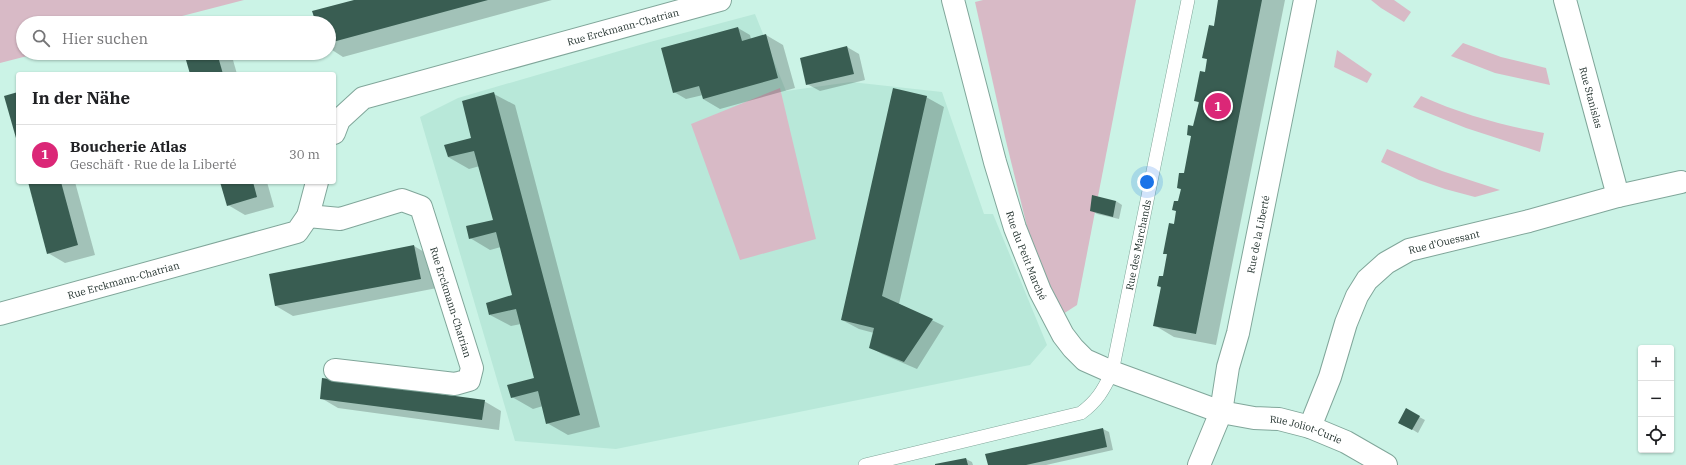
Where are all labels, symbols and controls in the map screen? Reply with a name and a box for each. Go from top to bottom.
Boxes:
street label: Rue Erckmann-Chatrian [566,5,681,49]
search box [16,16,336,60]
icon: search [30,27,52,49]
text: Hier suchen [62,29,148,48]
street label: Rue Stanislas [1576,65,1605,130]
text: In der Nähe [32,87,130,109]
pin: 1 [1205,91,1231,121]
text: Boucherie Atlas [70,137,187,156]
text: 1 [41,146,49,163]
text: 30 m [289,146,320,163]
text: Geschäft · Rue de la Liberté [70,156,237,173]
your location [1137,172,1157,192]
street label: Rue de la Liberté [1244,194,1273,275]
street label: Rue des Marchands [1123,198,1154,291]
street label: Rue du Petit Marché [1003,209,1050,302]
street label: Rue d'Ouessant [1407,227,1481,257]
street label: Rue Erckmann-Chatrian [427,245,474,360]
street label: Rue Erckmann-Chatrian [66,259,181,302]
map controls [1638,345,1674,453]
button: + [1638,345,1674,381]
button: − [1638,381,1674,417]
street label: Rue Joliot-Curie [1270,413,1344,447]
button: locate [1638,417,1674,453]

